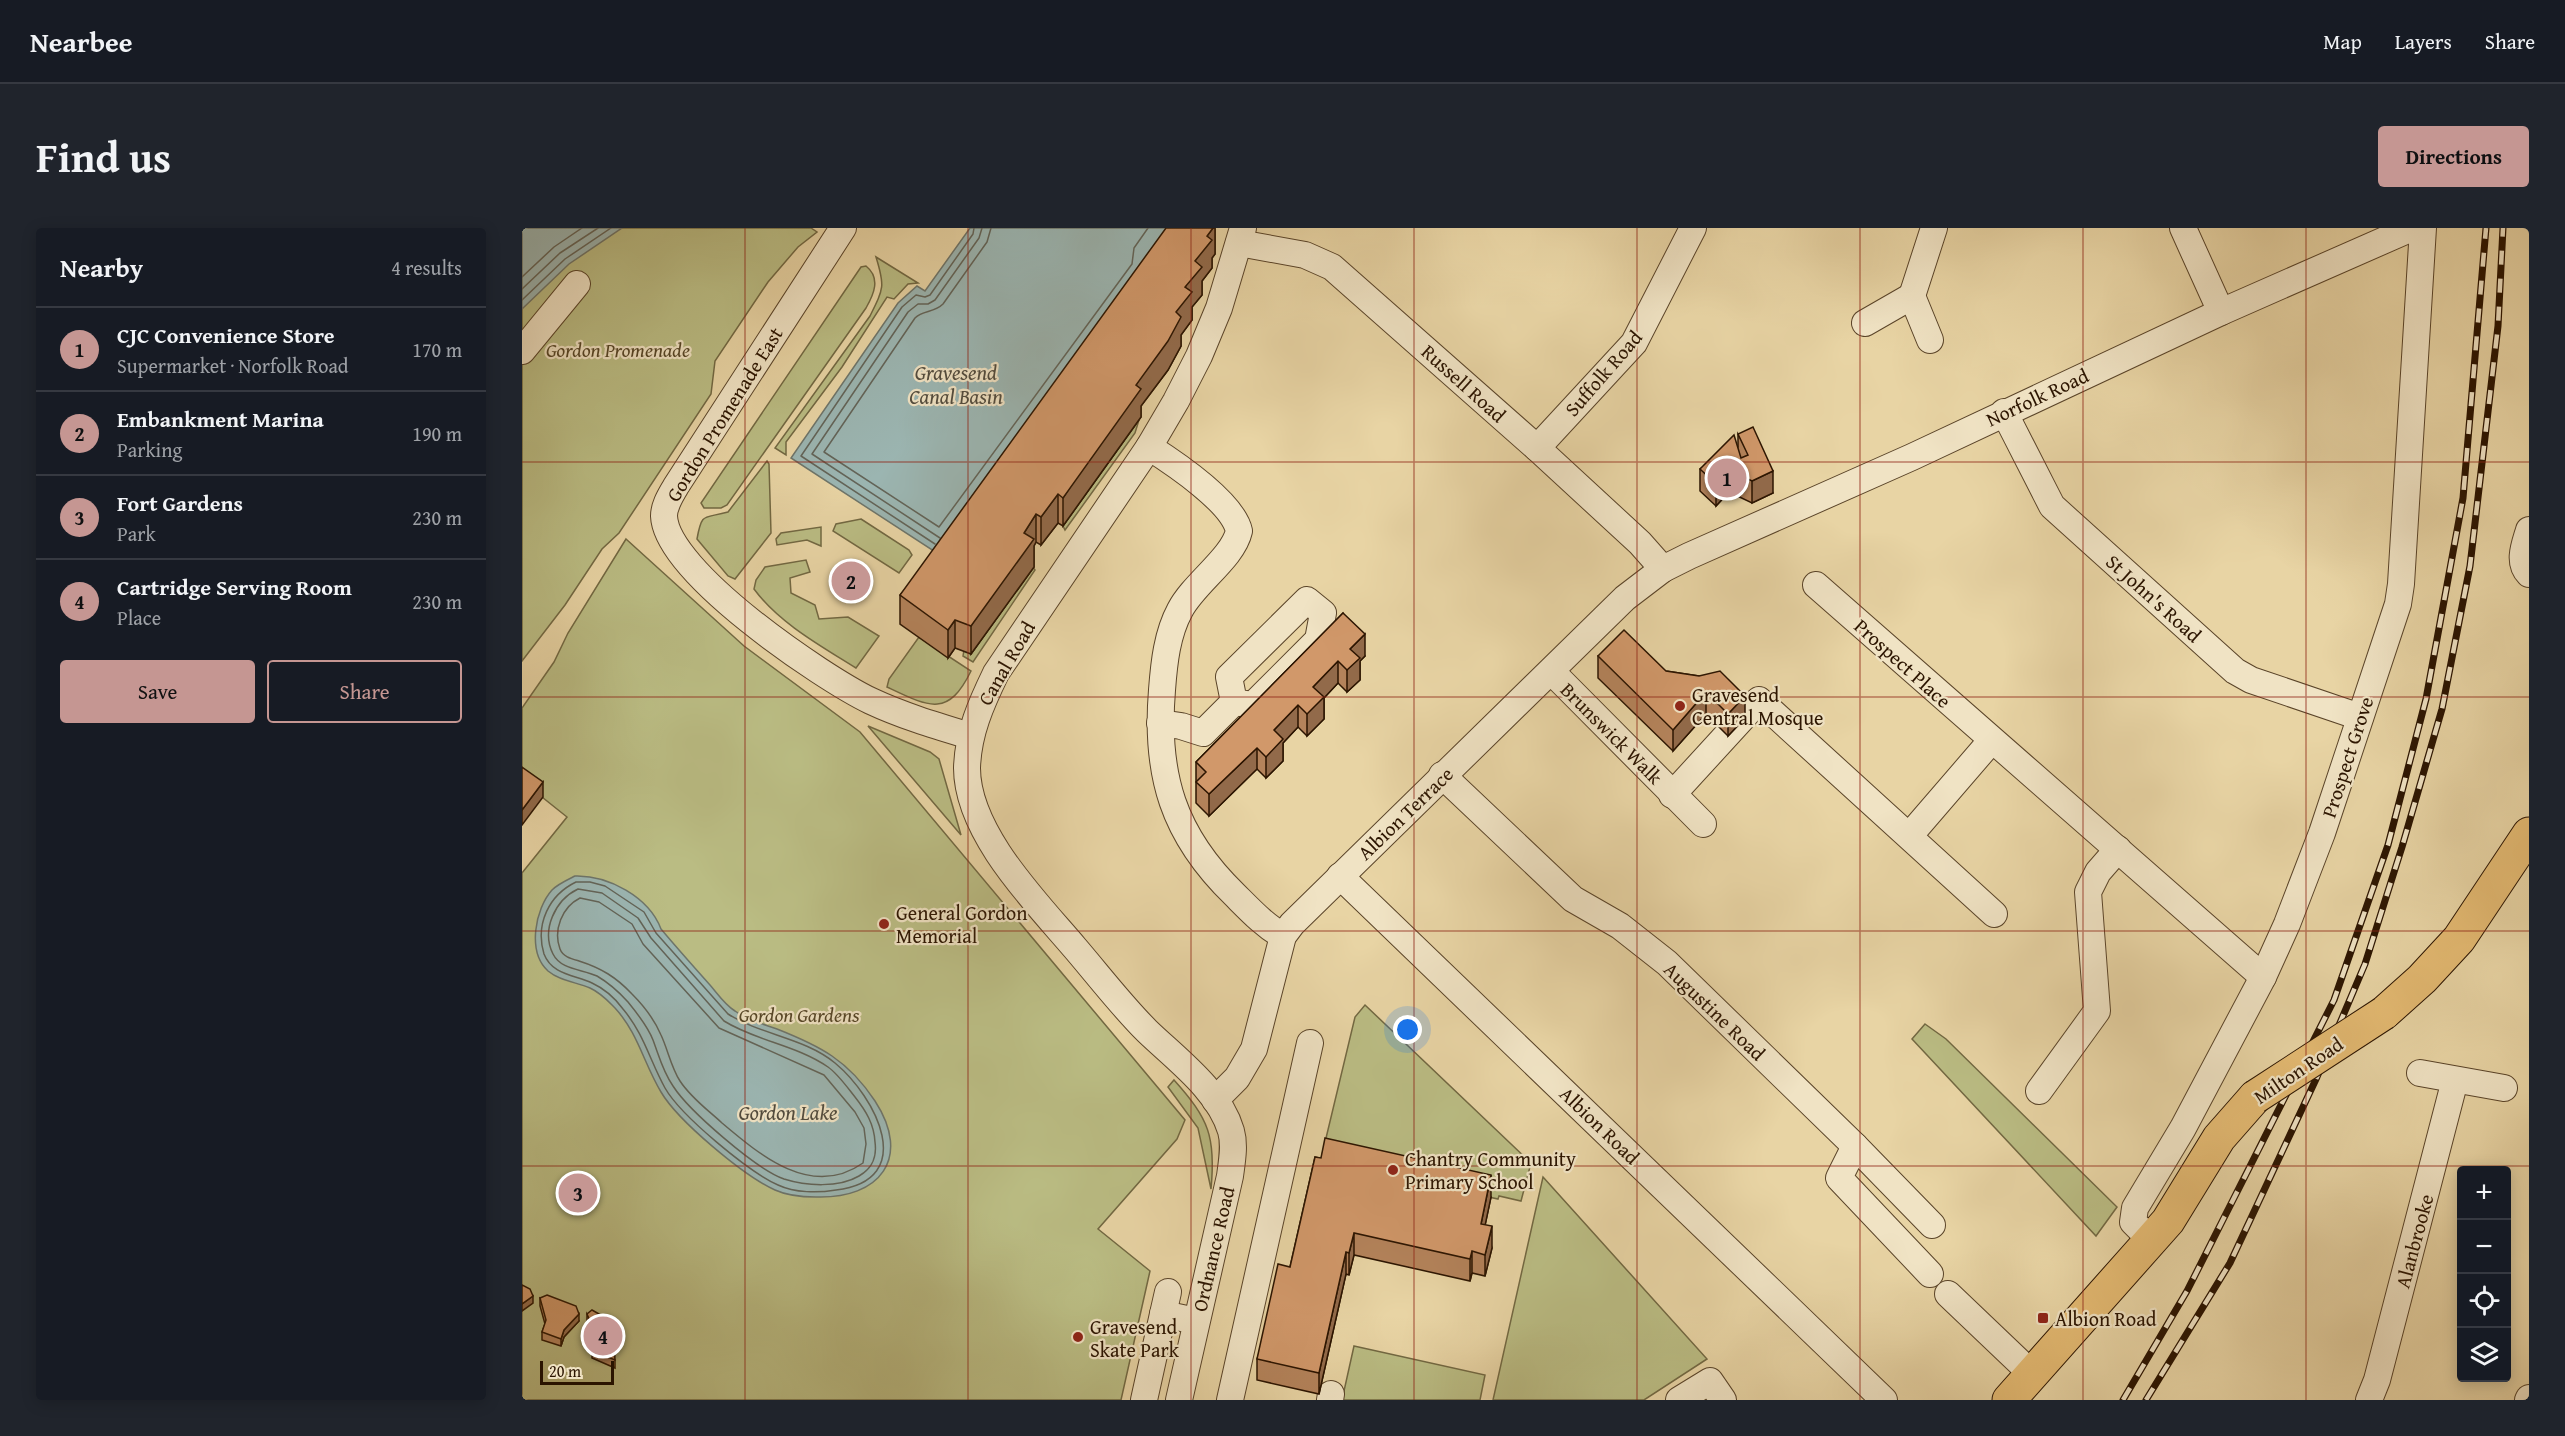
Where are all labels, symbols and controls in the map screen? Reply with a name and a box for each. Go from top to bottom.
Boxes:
text: Nearbee [30,21,133,62]
text: Map [2323,26,2362,57]
text: Layers [2395,26,2452,57]
text: Share [2485,26,2535,57]
text: Find us [36,126,171,187]
button: Directions [2378,126,2529,187]
text: Nearby [60,248,143,287]
text: 4 results [391,253,462,282]
text: CJC Convenience Store [117,319,335,351]
street label: Gordon Promenade East [658,321,790,507]
street label: Suffolk Road [1557,323,1649,422]
text: 1 [74,335,85,364]
text: 170 m [412,335,462,364]
park label: Gordon Promenade [546,335,690,364]
street label: Russell Road [1415,337,1513,429]
text: Supermarket · Norfolk Road [117,351,349,380]
water label: Gravesend Canal Basin [909,357,1003,412]
street label: Norfolk Road [1981,360,2093,433]
text: Embankment Marina [117,403,324,435]
text: 2 [74,419,85,448]
text: 190 m [412,419,462,448]
text: Parking [117,435,182,464]
pin: 1 [1708,456,1746,500]
text: Fort Gardens [117,487,243,519]
text: 3 [74,503,85,532]
text: 230 m [412,503,462,532]
text: Park [117,519,156,548]
street label: St John's Road [2100,547,2208,649]
pin: 2 [832,558,870,604]
text: Cartridge Serving Room [117,571,352,603]
text: 4 [74,587,85,616]
text: 230 m [412,587,462,616]
text: Place [117,603,161,632]
street label: Prospect Place [1848,612,1958,714]
street label: Canal Road [970,615,1042,710]
button: Save [60,660,255,723]
button: Share [267,660,462,723]
street label: Brunswick Walk [1554,675,1670,791]
place label: Gravesend Central Mosque [1692,680,1823,732]
street label: Prospect Grove [2314,693,2380,821]
marker: Gravesend Central Mosque [1673,699,1687,713]
street label: Albion Terrace [1351,760,1459,866]
place label: General Gordon Memorial [896,898,1027,950]
marker: General Gordon Memorial [877,917,891,931]
street label: Augustine Road [1658,955,1772,1067]
park label: Gordon Gardens [739,1000,860,1029]
your location [1393,1015,1422,1044]
street label: Milton Road [2247,1029,2349,1111]
street label: Albion Road [1553,1079,1647,1171]
water label: Gordon Lake [739,1097,837,1128]
place label: Chantry Community Primary School [1405,1144,1576,1196]
marker: Chantry Community Primary School [1386,1163,1400,1177]
map controls [2457,1166,2511,1382]
button: + [2457,1166,2511,1220]
pin: 3 [558,1170,598,1216]
street label: Ordnance Road [1185,1183,1242,1314]
street label: Alanbrooke [2388,1191,2440,1291]
button: − [2457,1220,2511,1274]
button: locate [2457,1274,2511,1328]
place label: Albion Road [2055,1304,2157,1333]
marker: Albion Road [2036,1311,2050,1325]
place label: Gravesend Skate Park [1090,1312,1180,1364]
pin: 4 [584,1314,622,1358]
button: layers [2457,1328,2511,1382]
marker: Gravesend Skate Park [1071,1330,1085,1344]
scale bar [540,1358,614,1386]
text: 20 m [549,1359,581,1383]

